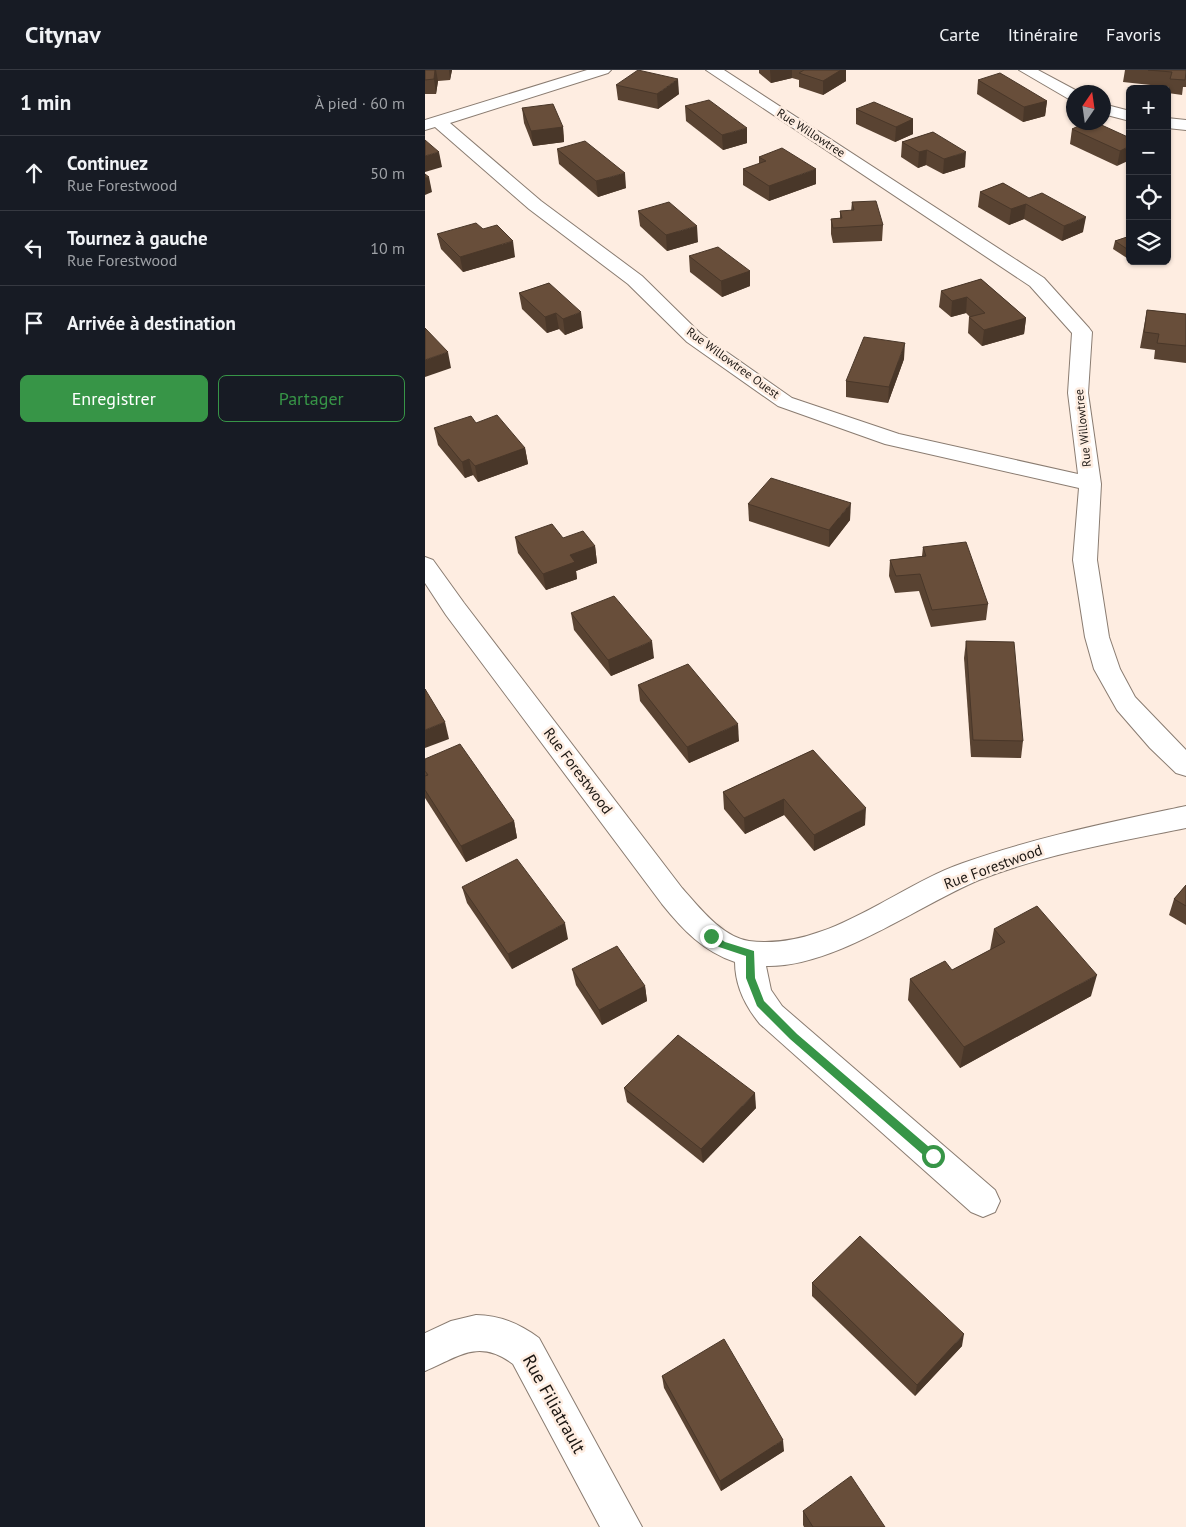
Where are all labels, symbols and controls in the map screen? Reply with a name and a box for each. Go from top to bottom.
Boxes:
text: Citynav [25,19,101,50]
text: Carte [939,23,980,46]
text: Itinéraire [1008,23,1078,46]
text: Favoris [1106,23,1161,46]
north arrow [1066,85,1111,130]
map controls [1126,85,1171,265]
button: + [1126,85,1171,130]
text: 1 min [20,89,71,116]
text: À pied · 60 m [315,93,405,113]
street label: Rue Willowtree [774,105,848,160]
button: − [1126,130,1171,175]
text: Continuez [67,151,148,175]
icon: ahead [20,159,48,187]
text: 50 m [370,163,405,183]
text: Rue Forestwood [67,175,177,195]
button: locate [1126,175,1171,220]
button: layers [1126,220,1171,265]
text: Tournez à gauche [67,226,208,250]
icon: left [20,234,48,262]
text: 10 m [370,238,405,258]
text: Rue Forestwood [67,250,177,270]
icon: arrive [20,309,48,337]
text: Arrivée à destination [67,311,236,335]
street label: Rue Willowtree Ouest [684,324,783,401]
button: Enregistrer [20,375,208,422]
button: Partager [218,375,405,422]
street label: Rue Willowtree [1071,388,1094,468]
street label: Rue Forestwood [540,724,617,818]
street label: Rue Forestwood [941,840,1045,893]
route end [700,925,723,948]
route start [922,1145,945,1168]
street label: Rue Filiatrault [518,1350,591,1457]

